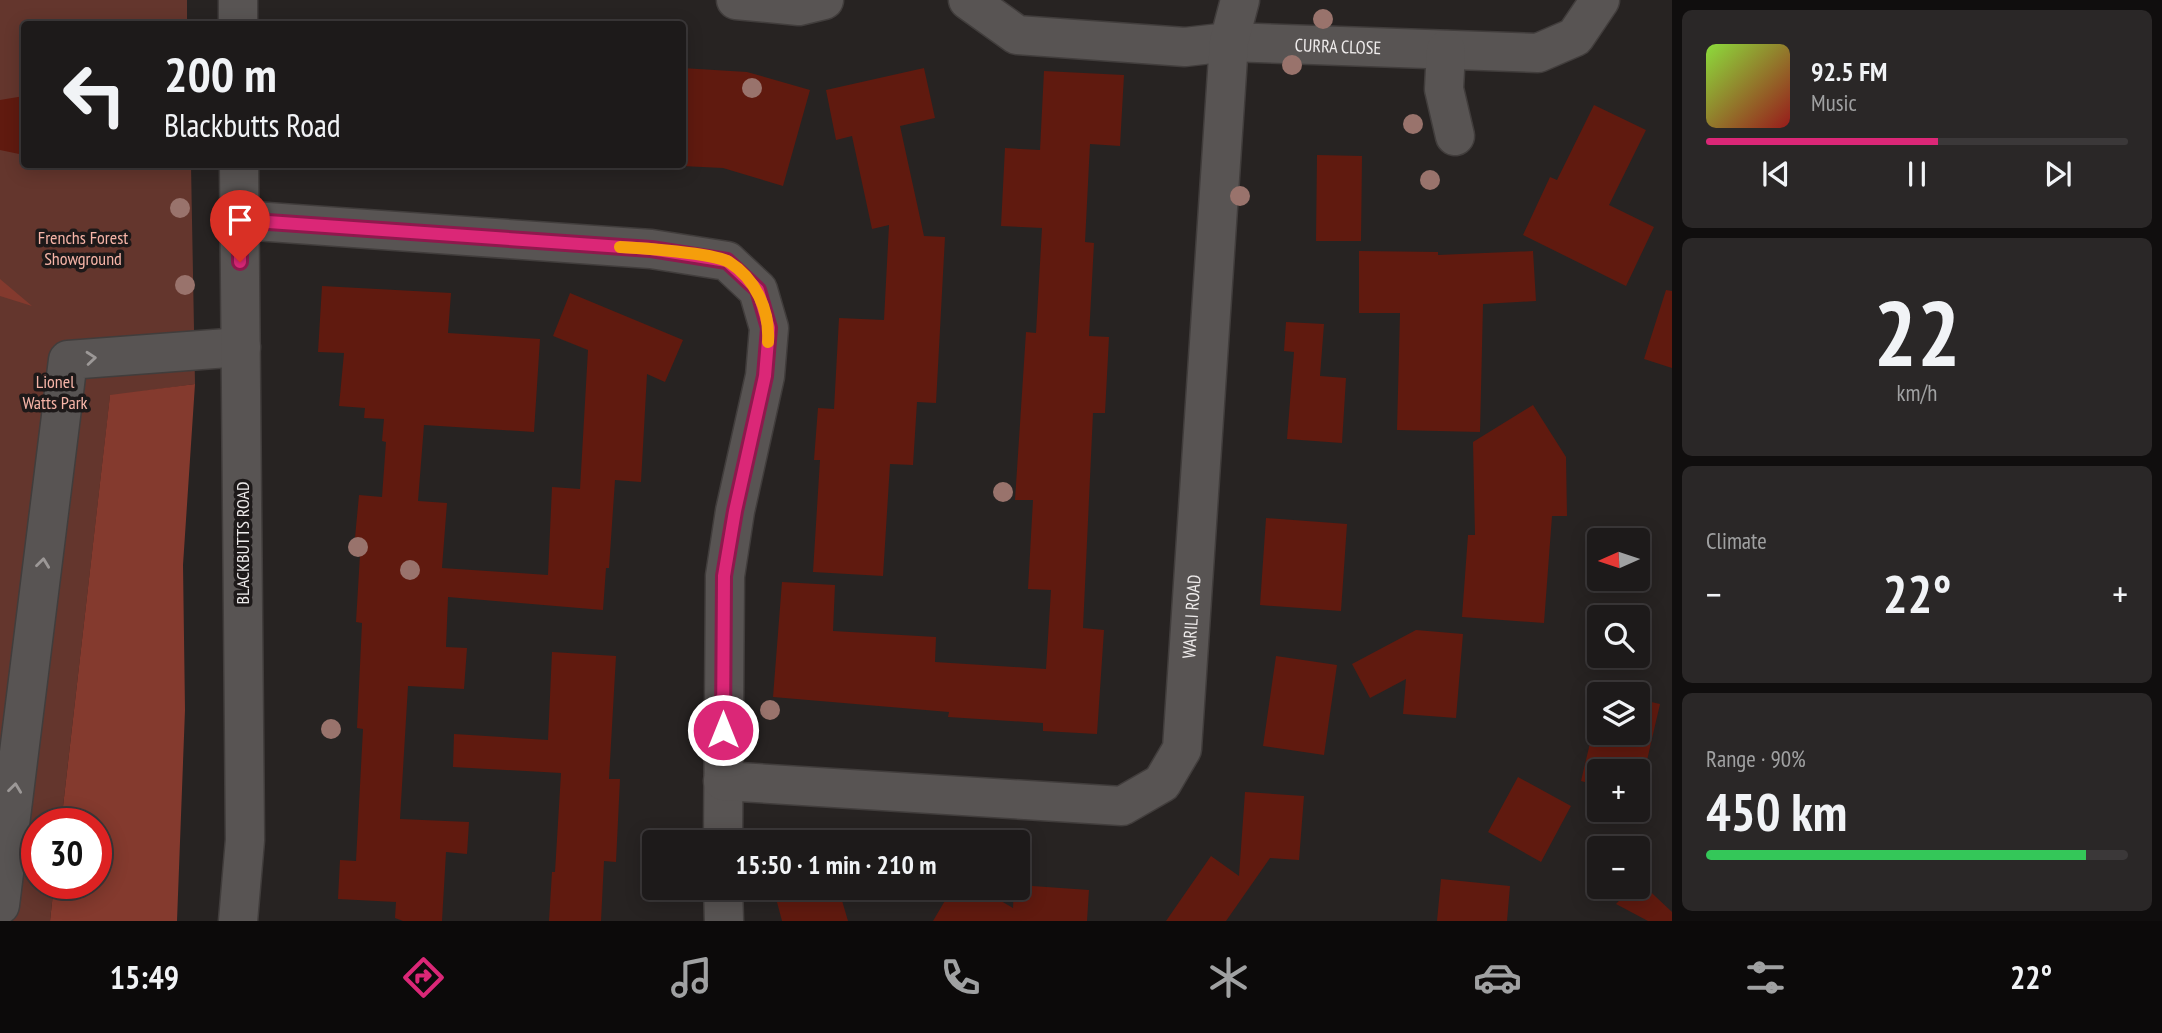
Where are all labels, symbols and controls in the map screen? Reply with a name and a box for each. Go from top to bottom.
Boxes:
street label: CURRA CLOSE [1294,33,1382,59]
text: 200 m [164,42,277,106]
icon: left [49,49,140,140]
text: 92.5 FM [1811,55,1887,88]
text: Music [1811,88,1857,117]
text: Blackbutts Road [164,104,341,146]
icon: previous [1757,155,1795,193]
icon: pause [1898,155,1936,193]
icon: next [2039,155,2077,193]
pin [210,190,270,262]
icon: arrive [221,201,259,239]
park label: Frenchs Forest Showground [38,226,128,270]
text: 22 [1874,273,1961,391]
one-way arrow [86,351,97,366]
park label: Lionel Watts Park [22,370,88,414]
text: km/h [1897,378,1937,407]
street label: BLACKBUTTS ROAD [231,482,254,604]
text: Climate [1706,526,1767,555]
north arrow [1587,528,1650,592]
map controls [1587,528,1650,899]
one-way arrow [35,557,50,568]
text: 22° [1883,560,1951,627]
text: − [1706,569,1722,618]
text: + [2112,569,2128,618]
street label: WARILI ROAD [1177,574,1205,659]
button: search [1587,605,1650,668]
button: layers [1587,682,1650,745]
position arrow [686,693,760,767]
text: Range · 90% [1706,744,1806,773]
button: + [1587,759,1650,822]
text: 450 km [1706,778,1847,845]
one-way arrow [7,783,22,794]
speed limit sign: 30 [21,808,112,899]
button: − [1587,836,1650,899]
text: 15:50 · 1 min · 210 m [736,848,936,881]
icon: directions [399,953,448,1002]
icon: music [667,953,716,1002]
icon: phone [936,953,985,1002]
icon: climate [1204,953,1253,1002]
icon: car [1473,953,1522,1002]
icon: filters [1741,953,1790,1002]
text: 15:49 [110,956,179,998]
text: 22° [2010,956,2052,998]

